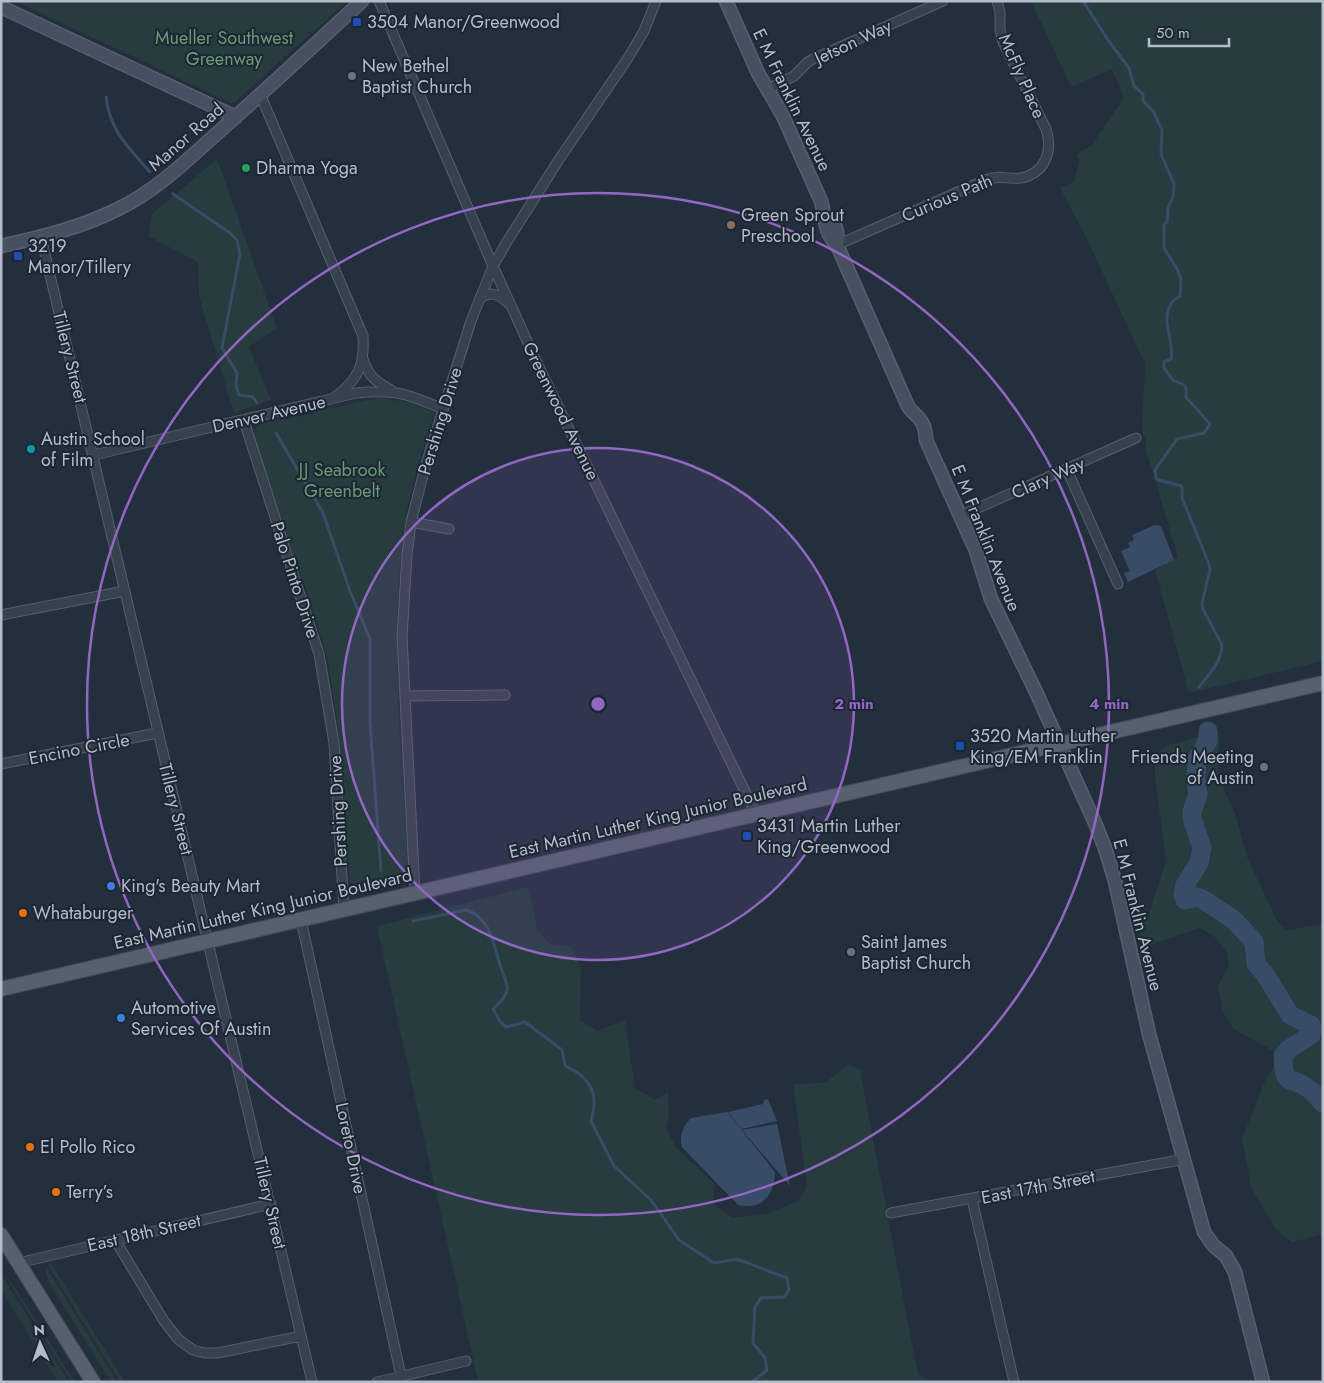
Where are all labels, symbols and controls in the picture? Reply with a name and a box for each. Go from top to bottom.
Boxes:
place label: 3504 Manor/Greenwood [367,9,560,35]
street label: Jetson Way [808,13,896,72]
scale bar [1149,15,1229,47]
marker: 3504 Manor/Greenwood [351,16,363,28]
text: 50 m [1156,22,1190,44]
street label: E M Franklin Avenue [746,24,838,176]
park label: Mueller Southwest Greenway [155,25,294,72]
street label: McFly Place [992,30,1052,122]
place label: New Bethel Baptist Church [362,53,472,100]
marker: New Bethel Baptist Church [346,70,358,82]
street label: Manor Road [142,97,230,177]
place label: Dharma Yoga [256,155,358,181]
marker: Dharma Yoga [240,162,252,174]
street label: Curious Path [898,167,996,229]
place label: Green Sprout Preschool [741,202,845,249]
marker: Green Sprout Preschool [725,219,737,231]
place label: 3219 Manor/Tillery [28,233,131,280]
marker: 3219 Manor/Tillery [12,250,24,262]
street label: Tillery Street [46,308,94,406]
street label: Greenwood Avenue [516,337,606,485]
street label: Pershing Drive [411,364,469,478]
street label: Denver Avenue [210,388,328,440]
place label: Austin School of Film [41,426,145,473]
marker: Austin School of Film [25,443,37,455]
street label: Clary Way [1007,450,1089,506]
park label: JJ Seabrook Greenbelt [297,457,385,504]
street label: E M Franklin Avenue [945,461,1027,615]
street label: Palo Pinto Drive [264,518,326,642]
text: 2 min [834,693,874,715]
text: 4 min [1089,693,1129,715]
centre of rings [589,695,607,713]
place label: 3520 Martin Luther King/EM Franklin [970,723,1117,770]
street label: Encino Circle [26,726,132,772]
marker: 3520 Martin Luther King/EM Franklin [954,740,966,752]
place label: Friends Meeting of Austin [1131,744,1254,791]
street label: Pershing Drive [322,755,354,867]
street label: Tillery Street [152,760,200,858]
marker: Friends Meeting of Austin [1258,761,1270,773]
street label: East Martin Luther King Junior Boulevard [506,771,810,865]
place label: 3431 Martin Luther King/Greenwood [757,813,901,860]
marker: 3431 Martin Luther King/Greenwood [741,830,753,842]
street label: E M Franklin Avenue [1107,836,1169,994]
street label: East Martin Luther King Junior Boulevard [111,862,415,956]
place label: King's Beauty Mart [121,873,260,899]
marker: King's Beauty Mart [105,880,117,892]
place label: Whataburger [33,900,134,926]
marker: Whataburger [17,907,29,919]
place label: Saint James Baptist Church [861,929,971,976]
marker: Saint James Baptist Church [845,946,857,958]
place label: Automotive Services Of Austin [131,995,271,1042]
marker: Automotive Services Of Austin [115,1012,127,1024]
street label: Loreto Drive [329,1100,373,1196]
place label: El Pollo Rico [40,1134,135,1160]
marker: El Pollo Rico [24,1141,36,1153]
street label: Tillery Street [247,1154,293,1252]
street label: East 17th Street [979,1163,1098,1211]
place label: Terry’s [66,1179,113,1205]
marker: Terry’s [50,1186,62,1198]
street label: East 18th Street [85,1207,204,1259]
north arrow [15,1318,65,1368]
text: N [33,1320,45,1340]

